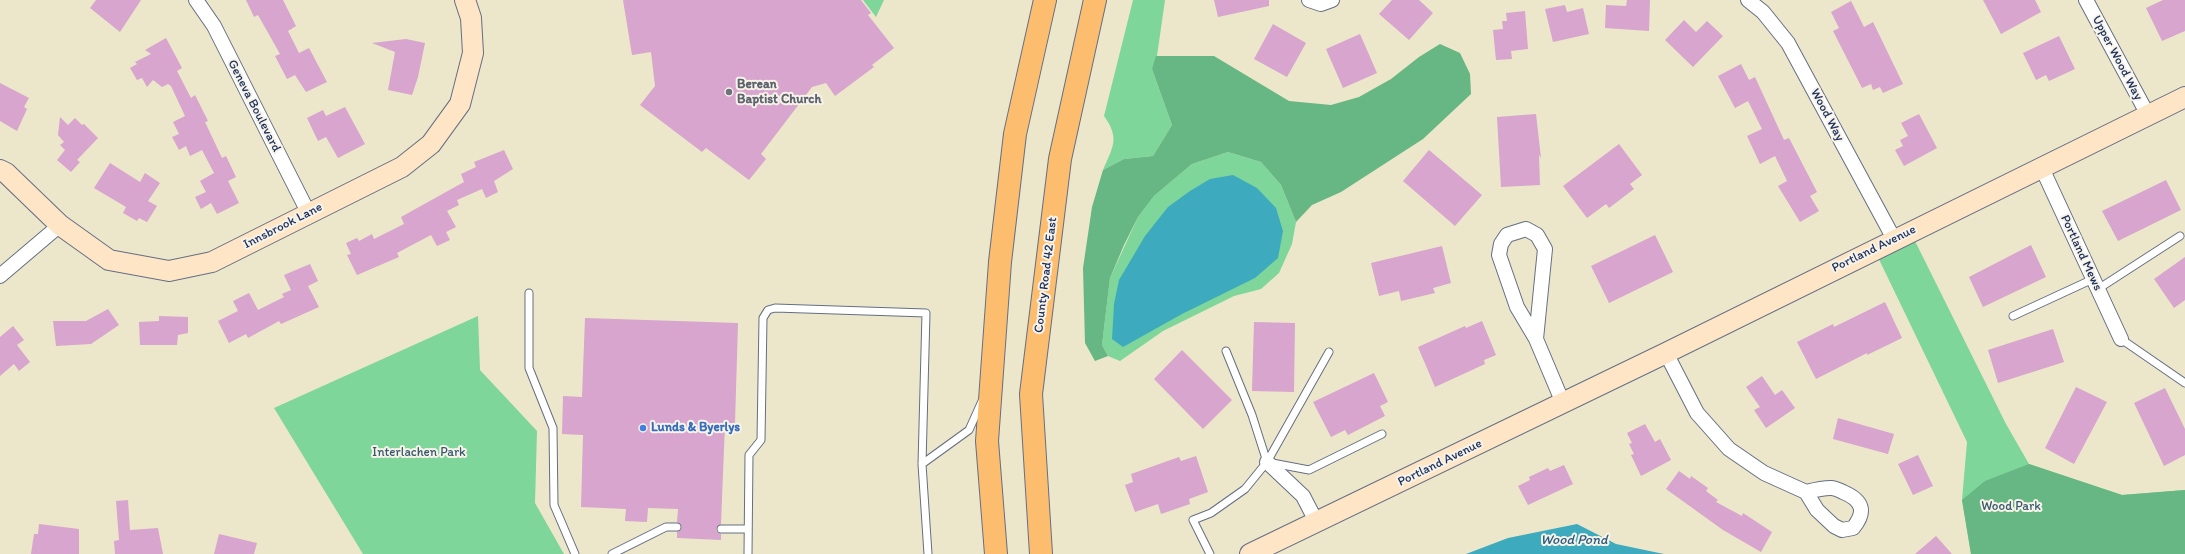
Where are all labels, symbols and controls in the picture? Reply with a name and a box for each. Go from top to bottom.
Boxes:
street label: Upper Wood Way [2088,13,2146,103]
street label: Geneva Boulevard [224,57,284,155]
place label: Berean Baptist Church [737,77,821,108]
street label: Wood Way [1807,86,1847,144]
marker: Berean Baptist Church [724,87,734,97]
street label: Innsbrook Lane [241,199,325,253]
street label: Portland Mews [2057,213,2105,293]
street label: County Road 42 East [1031,216,1061,334]
street label: Portland Avenue [1829,222,1919,276]
place label: Lunds & Byerlys [651,420,740,436]
marker: Lunds & Byerlys [638,423,648,433]
street label: Portland Avenue [1395,436,1485,490]
park label: Interlachen Park [372,445,466,461]
park label: Wood Park [1981,499,2041,515]
water label: Wood Pond [1541,532,1607,548]

